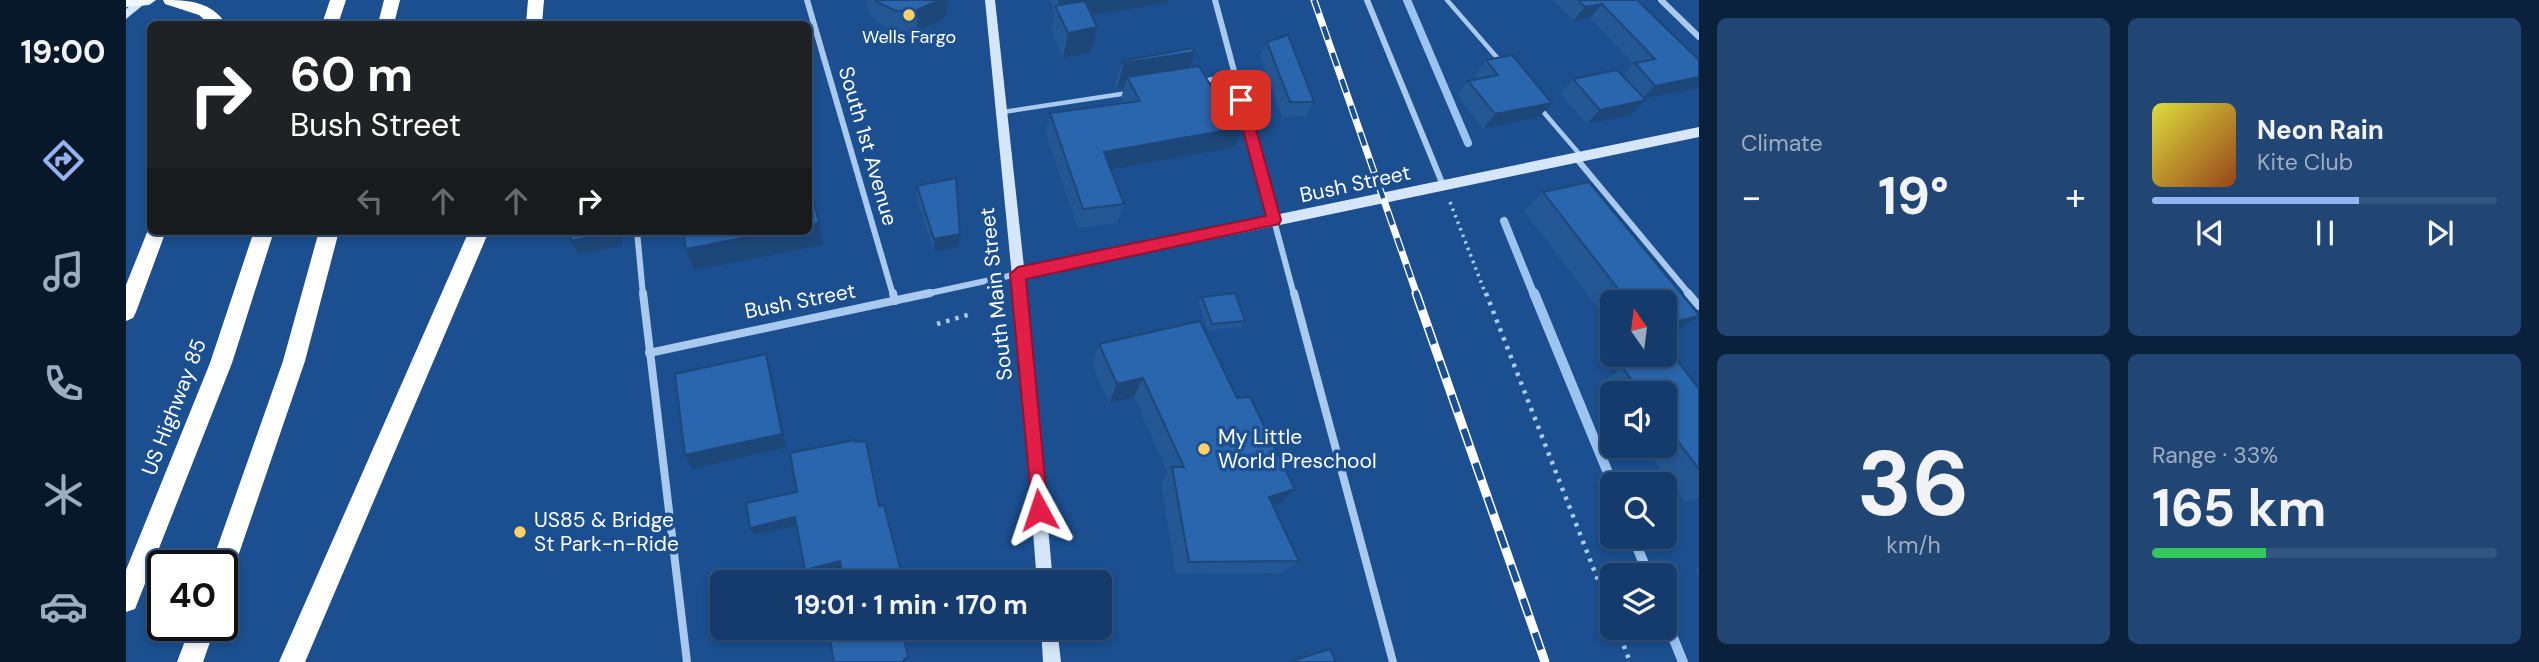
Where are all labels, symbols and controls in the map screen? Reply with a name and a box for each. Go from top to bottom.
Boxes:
marker: Wells Fargo [901,7,917,23]
place label: Wells Fargo [862,25,956,49]
text: 19:00 [20,31,106,73]
text: 60 m [290,42,413,106]
icon: right [175,49,266,140]
street label: South 1st Avenue [832,63,904,229]
pin [1211,70,1271,130]
icon: arrive [1222,81,1260,119]
text: Bush Street [290,104,461,146]
text: Neon Rain [2257,113,2384,147]
text: Climate [1741,128,1823,158]
icon: directions [39,136,88,185]
text: Kite Club [2257,147,2353,177]
street label: Bush Street [1297,159,1413,209]
text: 19° [1878,162,1949,230]
text: − [1741,172,1762,222]
text: + [2065,172,2086,222]
icon: left [351,182,389,220]
icon: ahead [424,182,462,220]
icon: ahead [497,182,535,220]
icon: right [570,182,608,220]
street label: South Main Street [973,206,1019,382]
icon: previous [2191,214,2229,252]
icon: pause [2306,214,2344,252]
icon: next [2421,214,2459,252]
icon: music [39,247,88,296]
street label: Bush Street [742,277,858,325]
north arrow [1600,290,1676,368]
map controls [1600,290,1677,640]
street label: US Highway 85 [135,335,213,479]
icon: phone [39,359,88,408]
button: sound [1600,381,1677,458]
place label: My Little World Preschool [1218,423,1377,475]
text: 36 [1857,425,1970,543]
text: Range · 33% [2152,440,2278,470]
marker: My Little World Preschool [1196,441,1212,457]
icon: climate [39,470,88,519]
button: search [1600,472,1677,549]
position arrow [1002,473,1076,547]
text: 165 km [2152,474,2326,542]
place label: US85 & Bridge St Park-n-Ride [534,506,679,558]
marker: US85 & Bridge St Park-n-Ride [512,524,528,540]
text: km/h [1886,530,1941,560]
speed limit sign: 40 [147,550,238,641]
button: layers [1600,563,1677,640]
icon: car [39,582,88,631]
text: 19:01 · 1 min · 170 m [794,588,1028,622]

